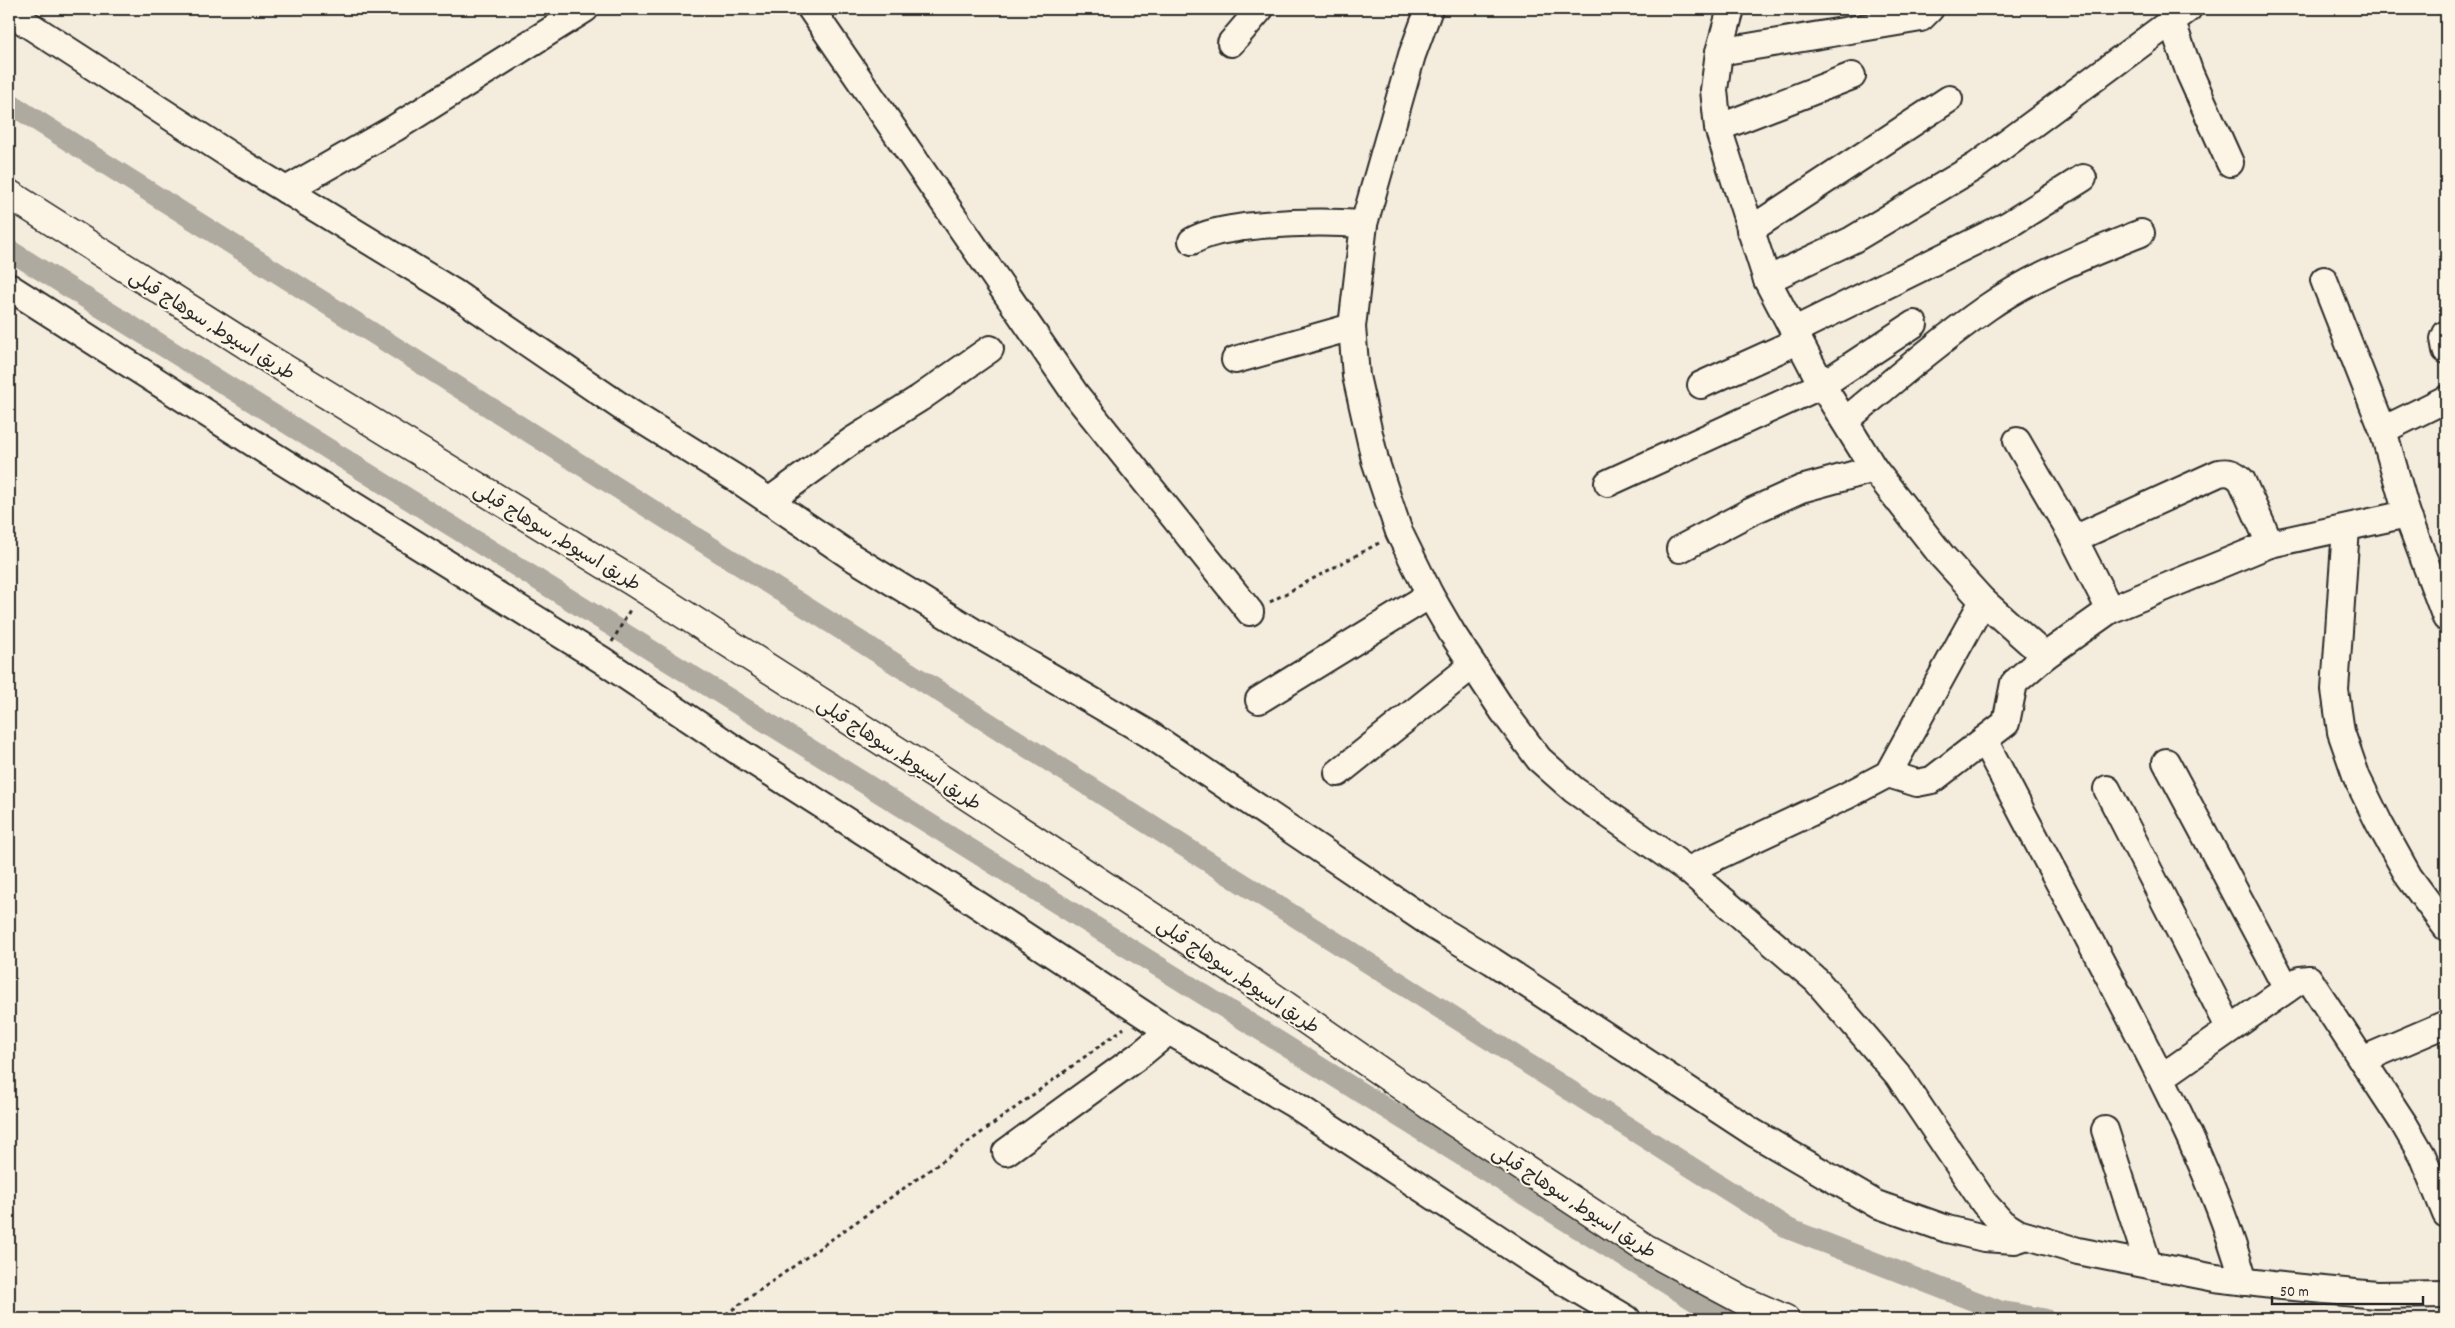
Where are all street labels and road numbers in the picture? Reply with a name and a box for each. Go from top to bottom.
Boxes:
street label: طريق اسيوط, سوهاج قبلى [123,265,299,389]
street label: طريق اسيوط, سوهاج قبلى [467,478,645,600]
street label: طريق اسيوط, سوهاج قبلى [811,693,986,819]
street label: طريق اسيوط, سوهاج قبلى [1150,913,1324,1042]
street label: طريق اسيوط, سوهاج قبلى [1486,1141,1661,1267]

